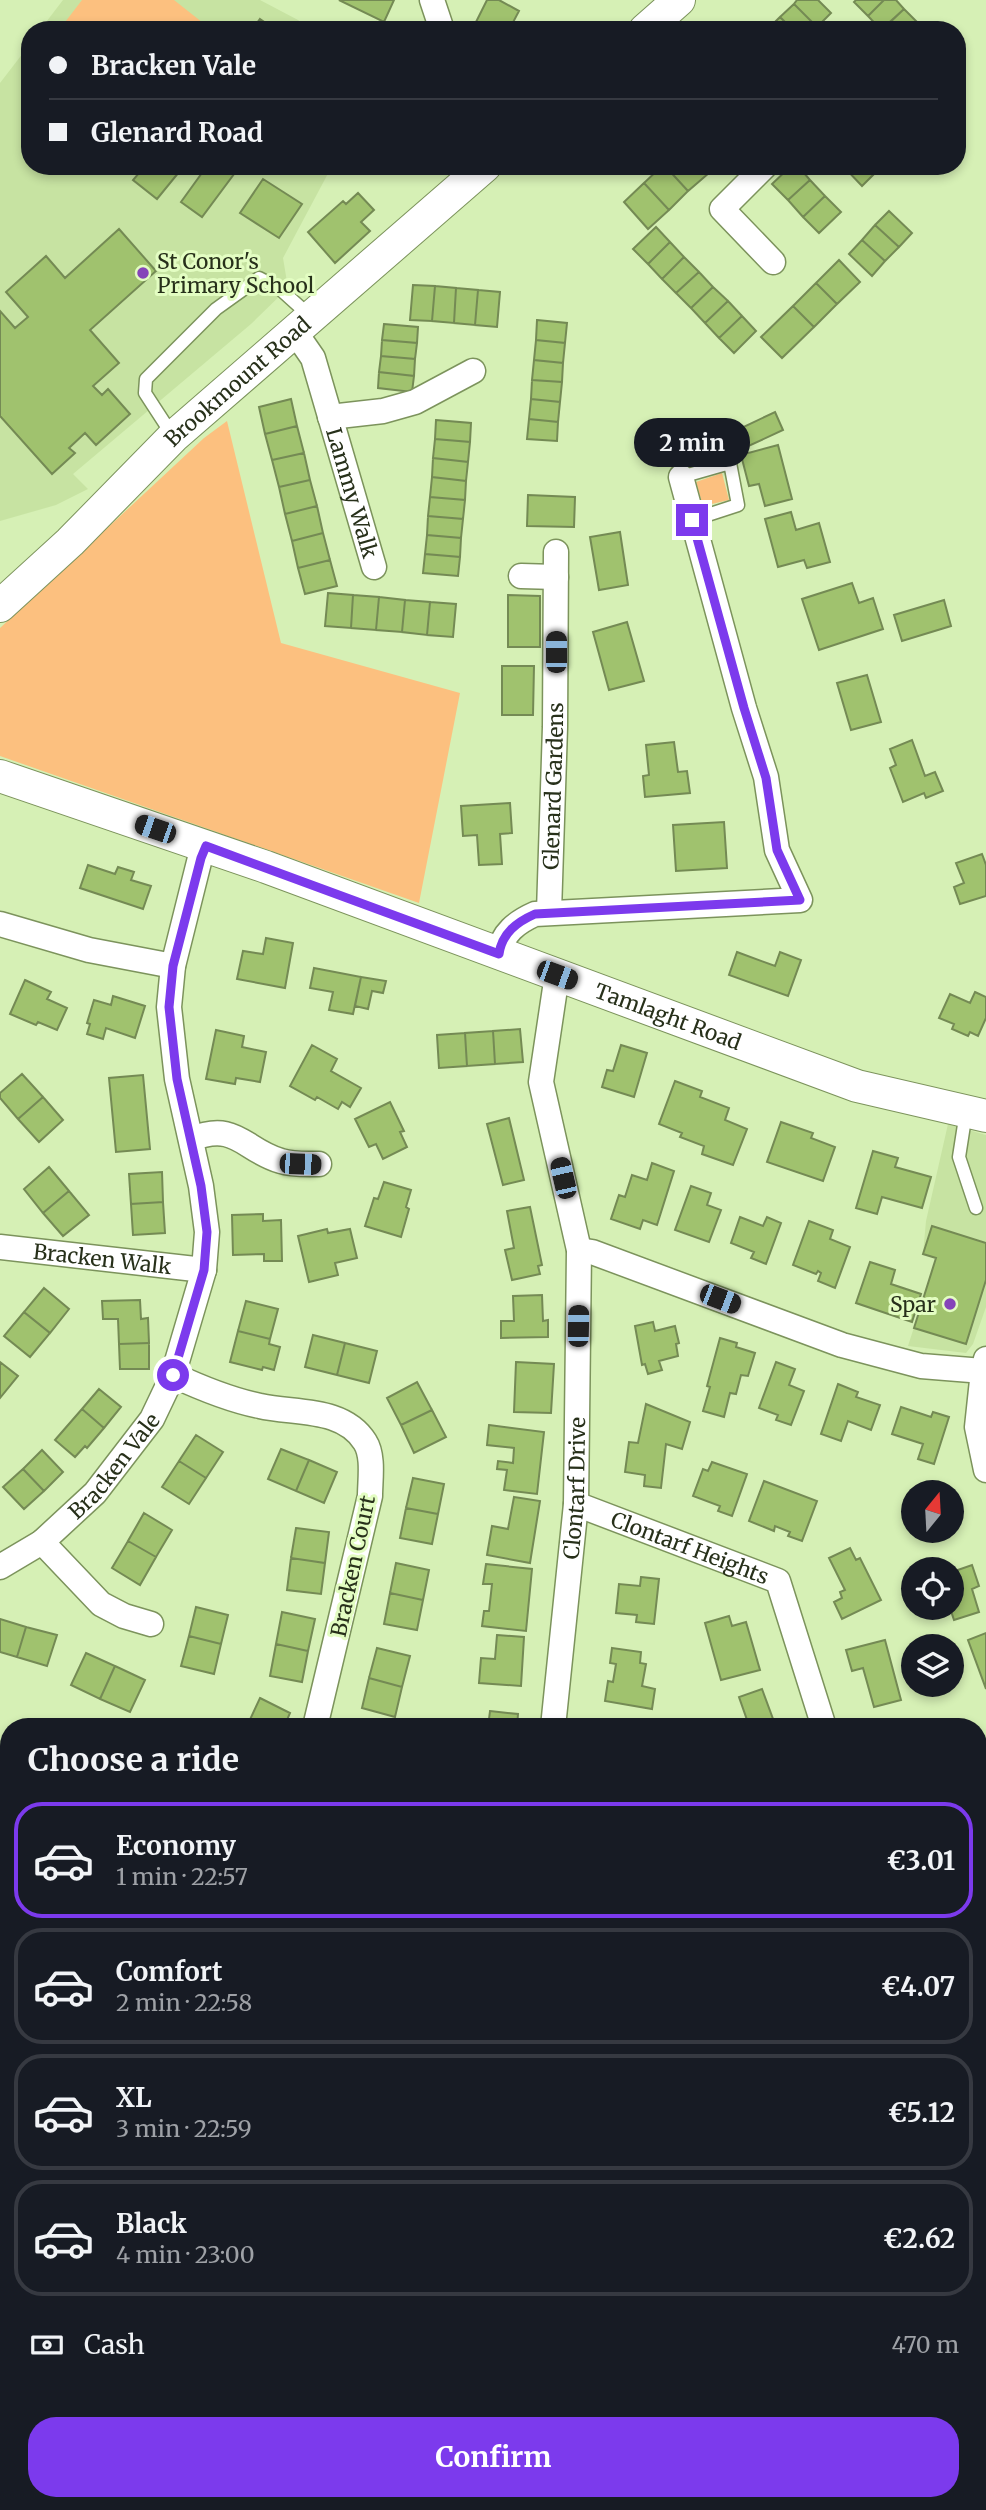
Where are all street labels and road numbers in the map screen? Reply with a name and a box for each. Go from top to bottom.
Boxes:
street label: Brookmount Road [158,310,316,452]
street label: Lammy Walk [321,424,384,562]
street label: Glenard Gardens [537,702,569,870]
street label: Tamlaght Road [591,977,745,1056]
street label: Bracken Walk [32,1237,174,1280]
street label: Bracken Vale [63,1407,165,1524]
street label: Clontarf Drive [557,1417,591,1561]
street label: Bracken Court [325,1493,381,1639]
street label: Clontarf Heights [607,1505,773,1590]

